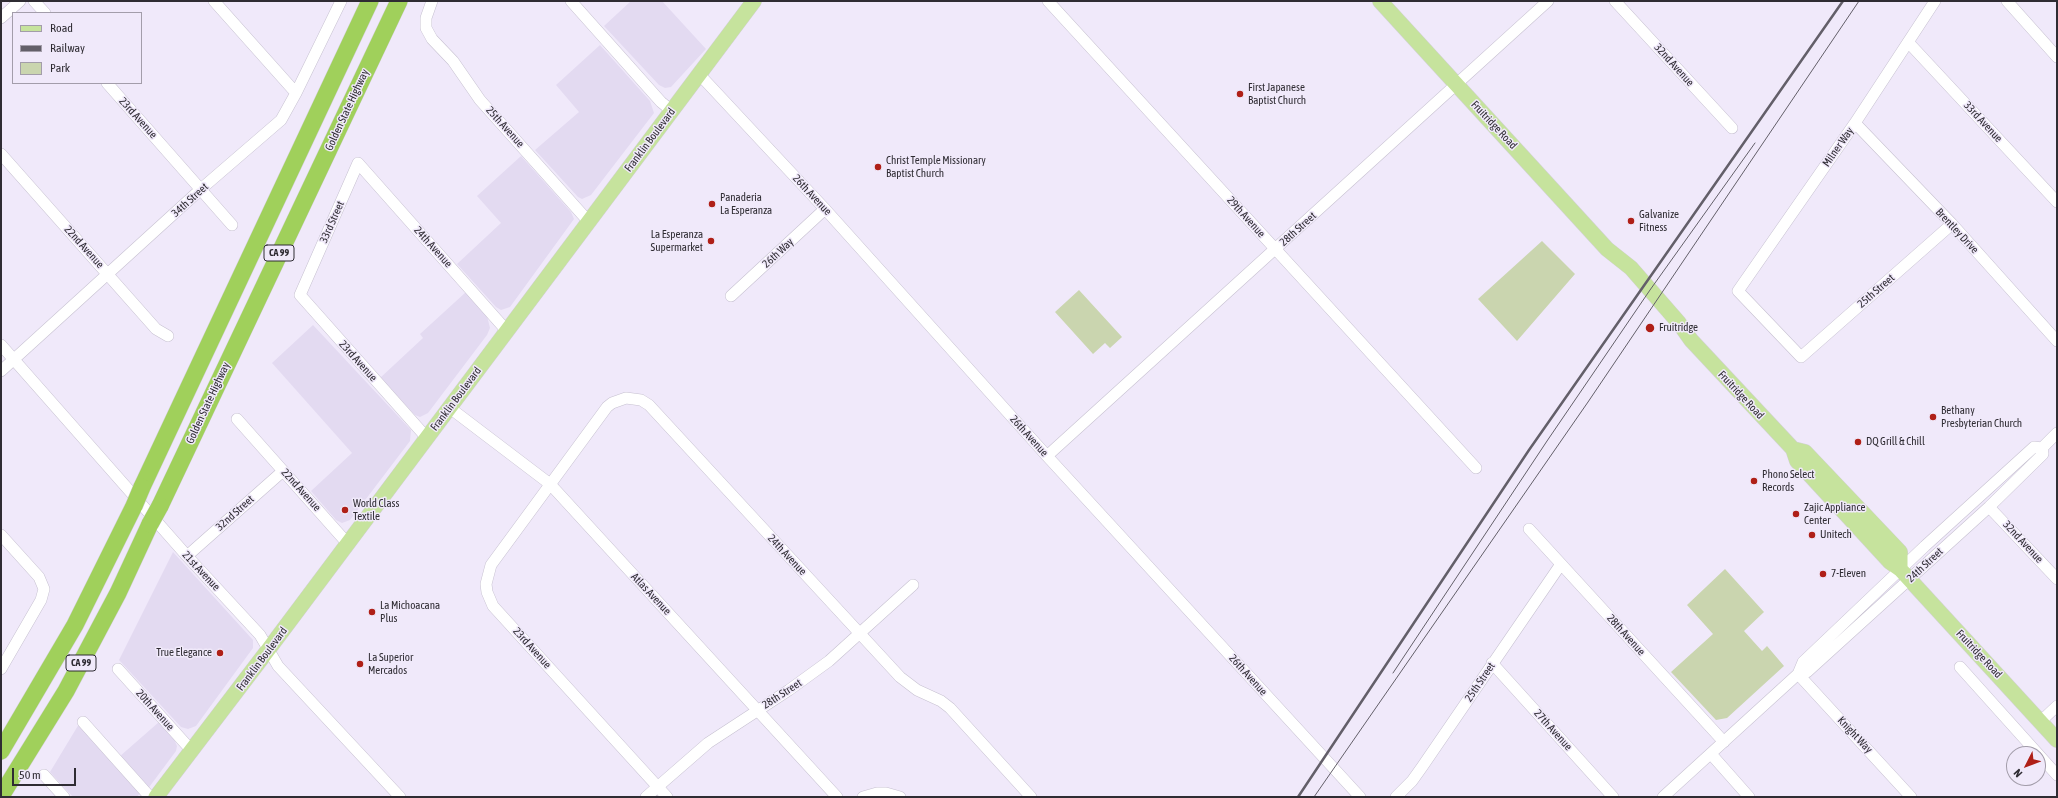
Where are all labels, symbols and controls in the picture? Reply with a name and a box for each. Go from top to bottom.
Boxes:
legend [12,12,142,84]
text: Road [50,21,73,35]
text: Railway [50,41,85,55]
street label: 32nd Avenue [1651,41,1697,89]
text: Park [50,61,70,75]
street label: Golden State Highway [322,67,372,153]
place label: First Japanese Baptist Church [1248,81,1306,107]
marker: First Japanese Baptist Church [1235,89,1245,99]
street label: 23rd Avenue [116,95,160,141]
street label: Fruitridge Road [1468,98,1520,152]
street label: 33rd Avenue [1961,99,2005,145]
street label: 25th Avenue [483,104,527,150]
street label: Franklin Boulevard [622,106,678,174]
street label: Milner Way [1820,125,1856,169]
place label: Christ Temple Missionary Baptist Church [886,154,986,180]
marker: Christ Temple Missionary Baptist Church [873,162,883,172]
street label: 26th Avenue [790,172,834,218]
street label: 34th Street [169,180,211,220]
place label: Panaderia La Esperanza [720,191,772,217]
street label: 29th Avenue [1224,194,1268,240]
street label: 33rd Street [317,199,347,245]
marker: Panaderia La Esperanza [707,199,717,209]
street label: Brentley Drive [1933,206,1981,256]
place label: Galvanize Fitness [1639,208,1679,234]
street label: 28th Street [1277,209,1319,249]
marker: Galvanize Fitness [1626,216,1636,226]
street label: 22nd Avenue [61,223,107,271]
street label: 24th Avenue [411,224,455,270]
place label: La Esperanza Supermarket [651,228,703,254]
street label: 26th Way [760,235,796,271]
marker: La Esperanza Supermarket [706,236,716,246]
road number: CA 99 [264,245,294,261]
street label: 25th Street [1855,271,1897,311]
place label: Fruitridge [1659,321,1698,335]
marker: Fruitridge [1644,322,1656,334]
street label: 23rd Avenue [336,338,380,384]
street label: Golden State Highway [183,360,233,446]
street label: Franklin Boulevard [428,365,484,433]
street label: Fruitridge Road [1715,368,1767,422]
place label: Bethany Presbyterian Church [1941,404,2022,430]
marker: Bethany Presbyterian Church [1928,412,1938,422]
street label: 26th Avenue [1007,413,1051,459]
place label: DQ Grill & Chill [1866,435,1925,449]
marker: DQ Grill & Chill [1853,437,1863,447]
street label: 22nd Avenue [278,466,324,514]
place label: Phono Select Records [1762,468,1815,494]
marker: Phono Select Records [1749,476,1759,486]
street label: 32nd Street [213,493,257,533]
place label: World Class Textile [353,497,399,523]
place label: Zajic Appliance Center [1804,501,1865,527]
marker: World Class Textile [340,505,350,515]
marker: Zajic Appliance Center [1791,509,1801,519]
street label: 32nd Avenue [2000,518,2046,566]
place label: Unitech [1820,528,1852,542]
marker: Unitech [1807,530,1817,540]
street label: 24th Avenue [765,532,809,578]
street label: 24th Street [1904,545,1946,585]
street label: 21st Avenue [179,548,223,594]
place label: 7-Eleven [1831,567,1866,581]
marker: 7-Eleven [1818,569,1828,579]
street label: Atlas Avenue [628,570,674,618]
place label: La Michoacana Plus [380,599,440,625]
marker: La Michoacana Plus [367,607,377,617]
street label: 28th Avenue [1604,612,1648,658]
street label: Franklin Boulevard [234,625,290,693]
street label: 23rd Avenue [510,625,554,671]
street label: Fruitridge Road [1953,627,2005,681]
place label: True Elegance [156,646,212,660]
marker: True Elegance [215,648,225,658]
place label: La Superior Mercados [368,651,413,677]
street label: 26th Avenue [1226,652,1270,698]
road number: CA 99 [66,655,96,671]
marker: La Superior Mercados [355,659,365,669]
street label: 25th Street [1462,660,1498,704]
street label: 28th Street [760,676,804,712]
street label: 20th Avenue [133,687,177,733]
street label: 27th Avenue [1531,707,1575,753]
street label: Knight Way [1835,714,1875,756]
north arrow [2006,746,2046,786]
scale bar [14,760,78,786]
text: N [2011,767,2024,780]
text: 50 m [19,768,41,782]

